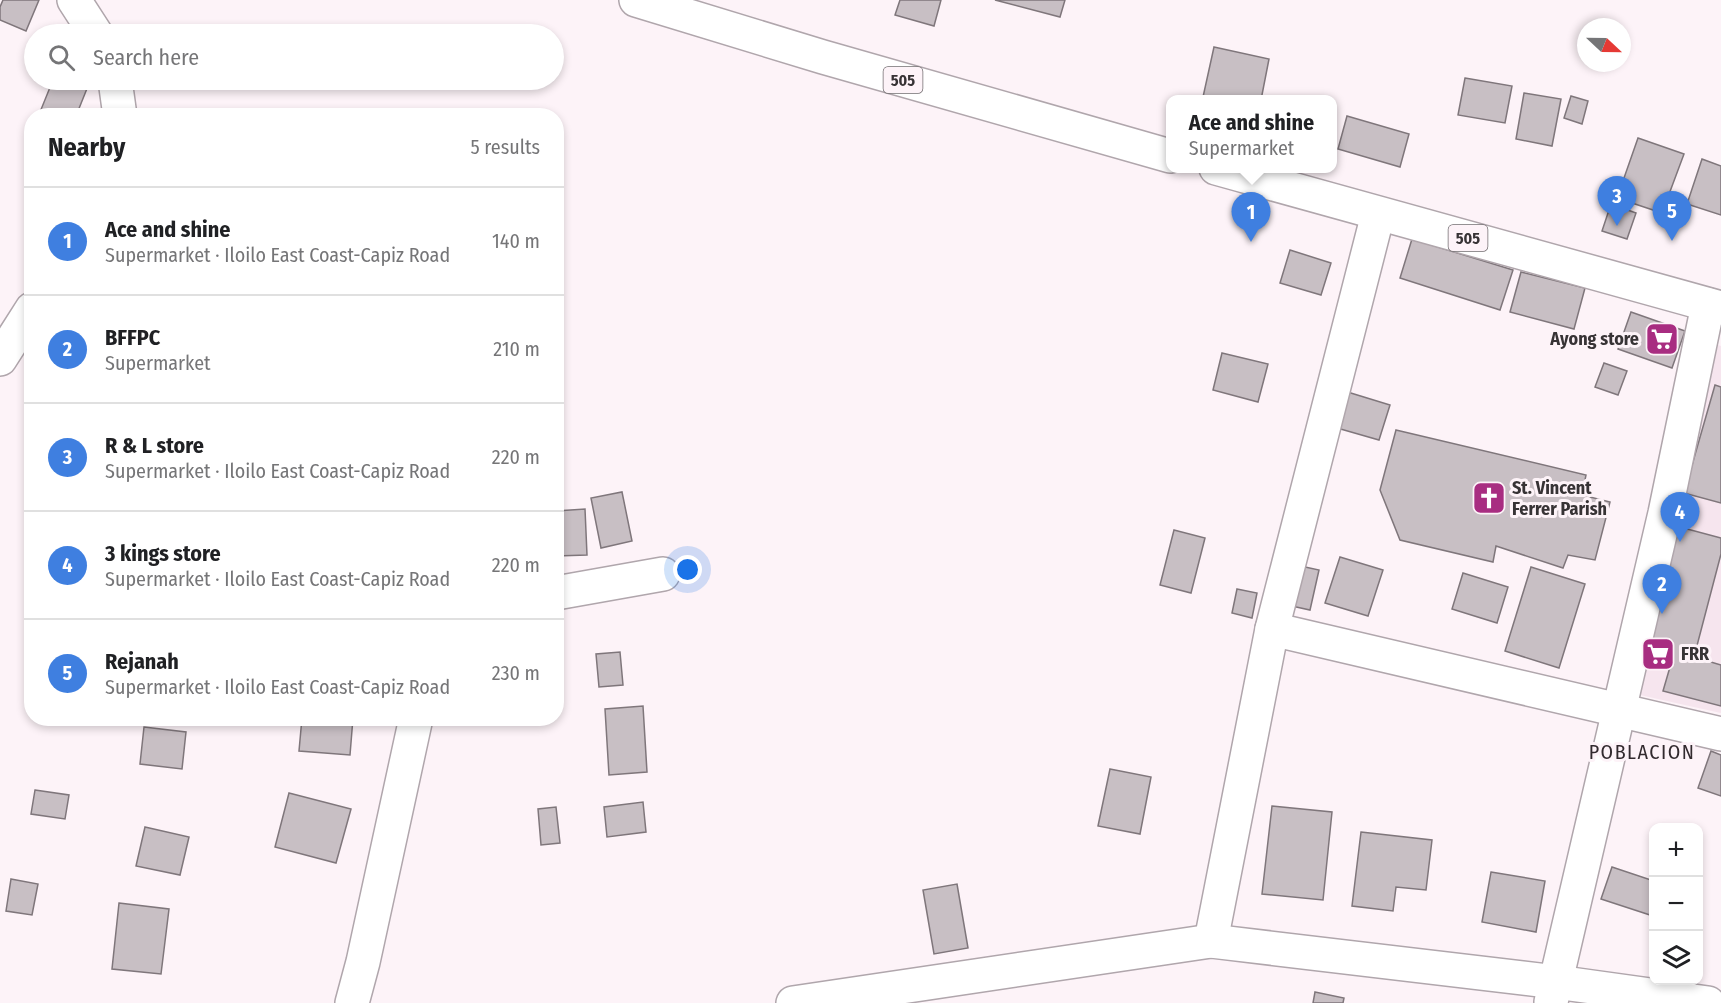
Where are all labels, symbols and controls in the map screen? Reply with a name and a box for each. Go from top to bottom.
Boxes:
north arrow [1577,18,1631,72]
search box [24,24,564,90]
icon: search [45,41,78,74]
text: Search here [93,44,199,71]
road number: 505 [884,67,922,93]
popup [1166,95,1337,173]
text: Ace and shine [1189,109,1314,136]
text: Nearby [48,132,125,163]
text: 5 results [470,135,540,159]
text: Supermarket [1189,136,1294,160]
pin: 3 [1598,176,1636,226]
pin: 1 [1232,192,1270,242]
pin: 5 [1652,192,1692,241]
text: Ace and shine [105,216,230,243]
road number: 505 [1448,225,1488,251]
text: 1 [63,229,72,253]
text: 140 m [492,229,540,253]
text: Supermarket · Iloilo East Coast-Capiz Road [105,243,450,267]
supermarket icon: Ayong store [1644,321,1680,357]
text: BFFPC [105,324,160,351]
place label: Ayong store [1549,328,1639,350]
text: 2 [63,337,72,361]
text: 210 m [493,337,540,361]
text: Supermarket [105,351,211,375]
text: R & L store [105,432,204,459]
text: 3 [63,445,72,469]
text: 220 m [492,445,540,469]
text: Supermarket · Iloilo East Coast-Capiz Road [105,459,450,483]
place label: St. Vincent Ferrer Parish [1512,477,1607,520]
church icon: St. Vincent Ferrer Parish [1471,480,1507,516]
pin: 4 [1660,492,1700,542]
text: 3 kings store [105,540,221,567]
text: 4 [62,553,73,577]
text: 220 m [492,553,540,577]
your location [673,555,702,584]
pin: 2 [1642,564,1682,614]
text: Supermarket · Iloilo East Coast-Capiz Road [105,567,450,591]
supermarket icon: FRR [1640,636,1676,672]
place label: FRR [1681,643,1710,665]
text: Rejanah [105,648,179,675]
text: 5 [63,661,72,685]
text: 230 m [492,661,540,685]
text: Supermarket · Iloilo East Coast-Capiz Road [105,675,450,699]
district label: POBLACION [1589,740,1695,764]
map controls [1649,823,1703,985]
button: + [1649,823,1703,877]
button: − [1649,877,1703,931]
button: layers [1649,931,1703,985]

